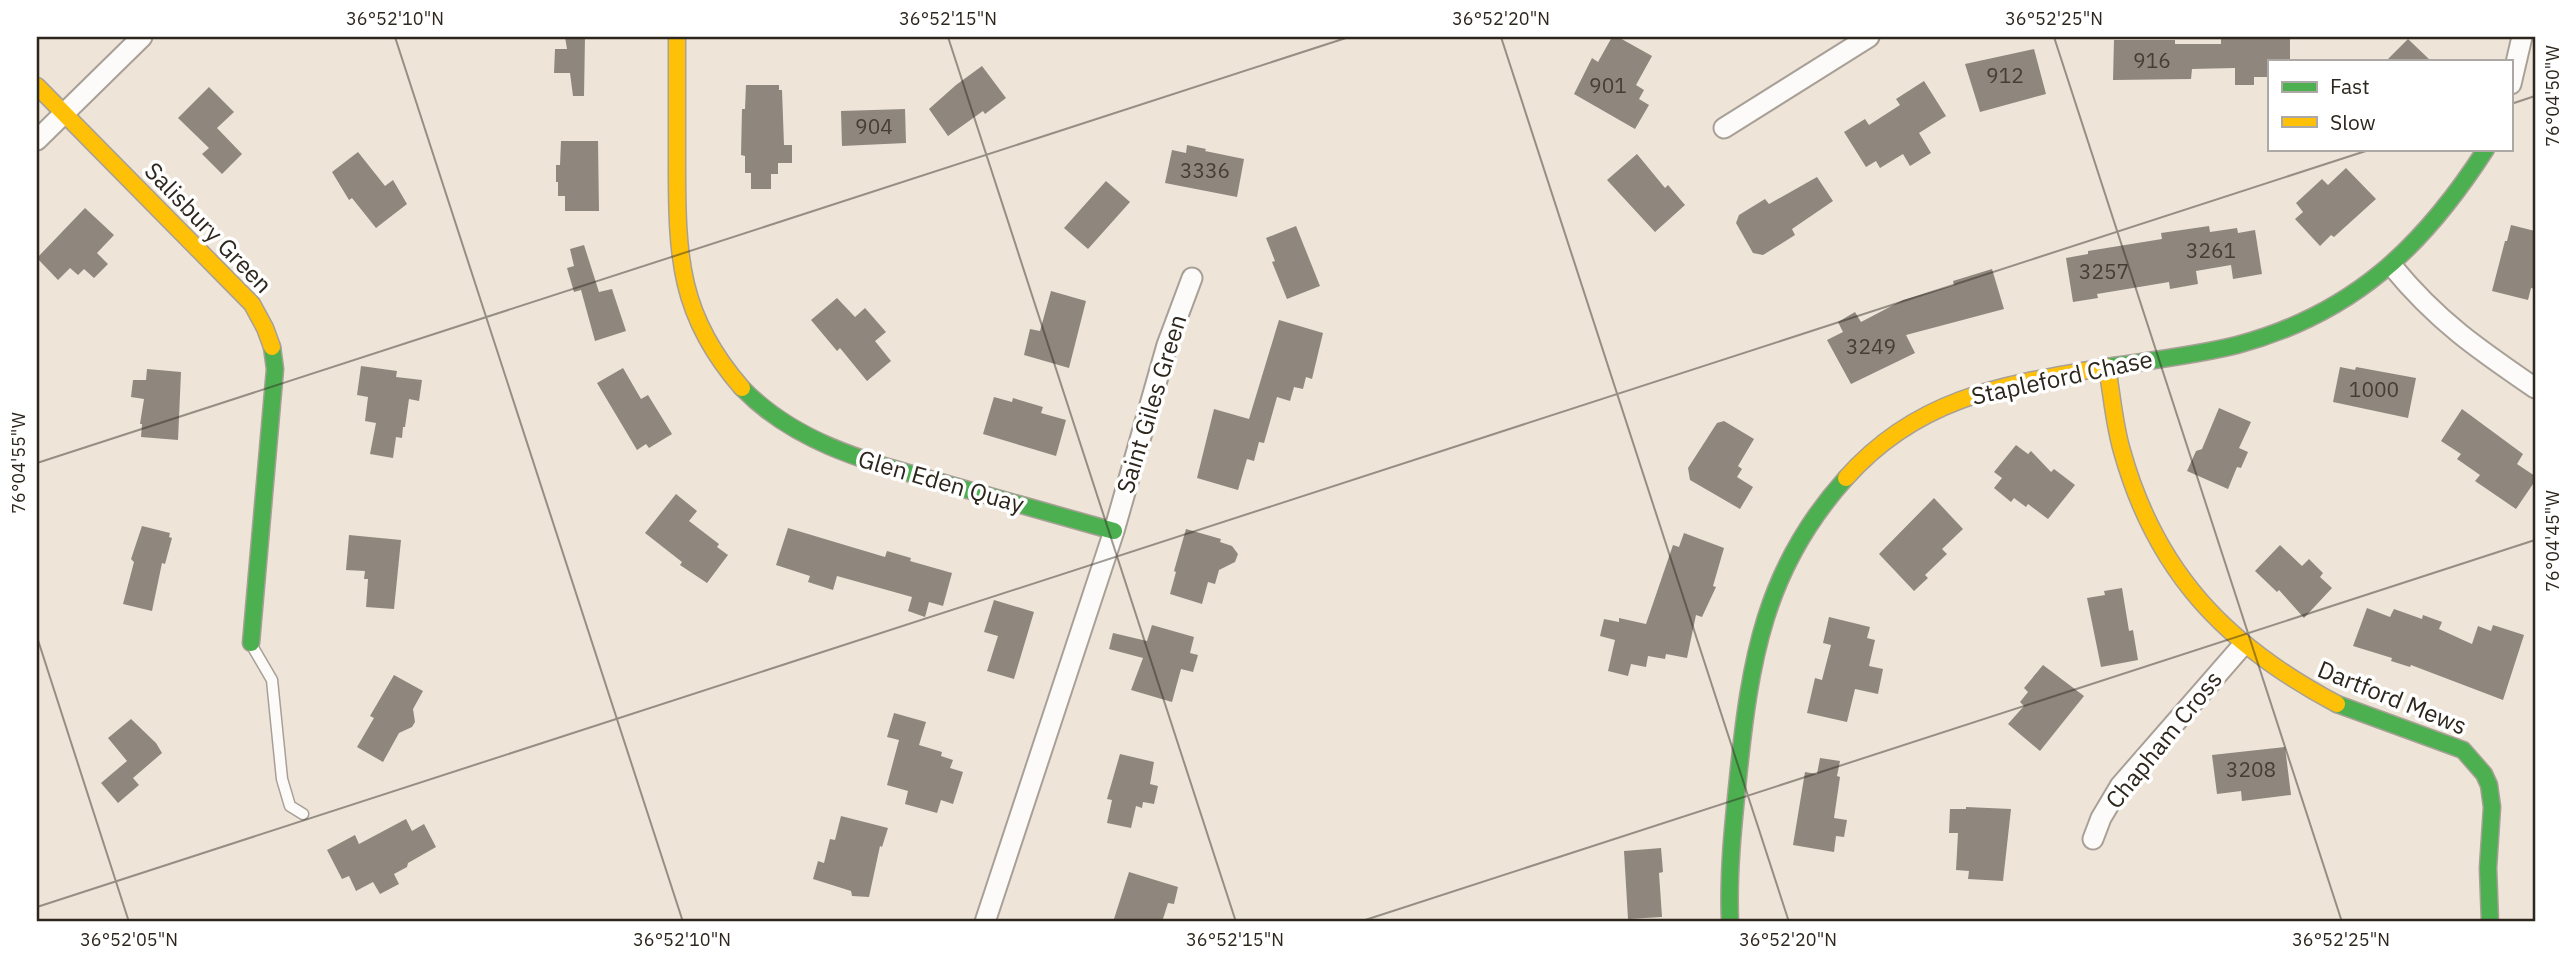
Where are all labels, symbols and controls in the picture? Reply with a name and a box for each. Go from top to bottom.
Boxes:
text: 36°52'10"N [346,7,444,30]
text: 36°52'15"N [899,7,997,30]
text: 36°52'20"N [1452,7,1550,30]
text: 36°52'25"N [2005,7,2103,30]
text: 76°04'50"W [2541,45,2564,147]
house number: 916 [2133,46,2171,74]
legend [2268,60,2512,150]
house number: 912 [1986,61,2024,89]
house number: 901 [1589,71,1627,99]
text: Fast [2330,72,2370,100]
text: Slow [2330,108,2376,136]
house number: 904 [855,112,893,140]
street label: Salisbury Green [138,155,279,300]
house number: 3336 [1180,156,1230,184]
house number: 3261 [2186,236,2236,264]
house number: 3257 [2079,257,2129,285]
street label: Saint Giles Green [1109,310,1193,497]
house number: 3249 [1846,332,1896,360]
street label: Stapleford Chase [1968,342,2155,412]
house number: 1000 [2349,375,2399,403]
text: 76°04'55"W [7,412,30,514]
street label: Glen Eden Quay [855,442,1028,520]
text: 76°04'45"W [2541,490,2564,592]
street label: Dartford Mews [2313,653,2472,742]
street label: Chapham Cross [2098,664,2229,815]
house number: 3208 [2226,755,2276,783]
text: 36°52'05"N [80,928,178,951]
text: 36°52'10"N [633,928,731,951]
text: 36°52'15"N [1186,928,1284,951]
text: 36°52'20"N [1739,928,1837,951]
text: 36°52'25"N [2292,928,2390,951]

